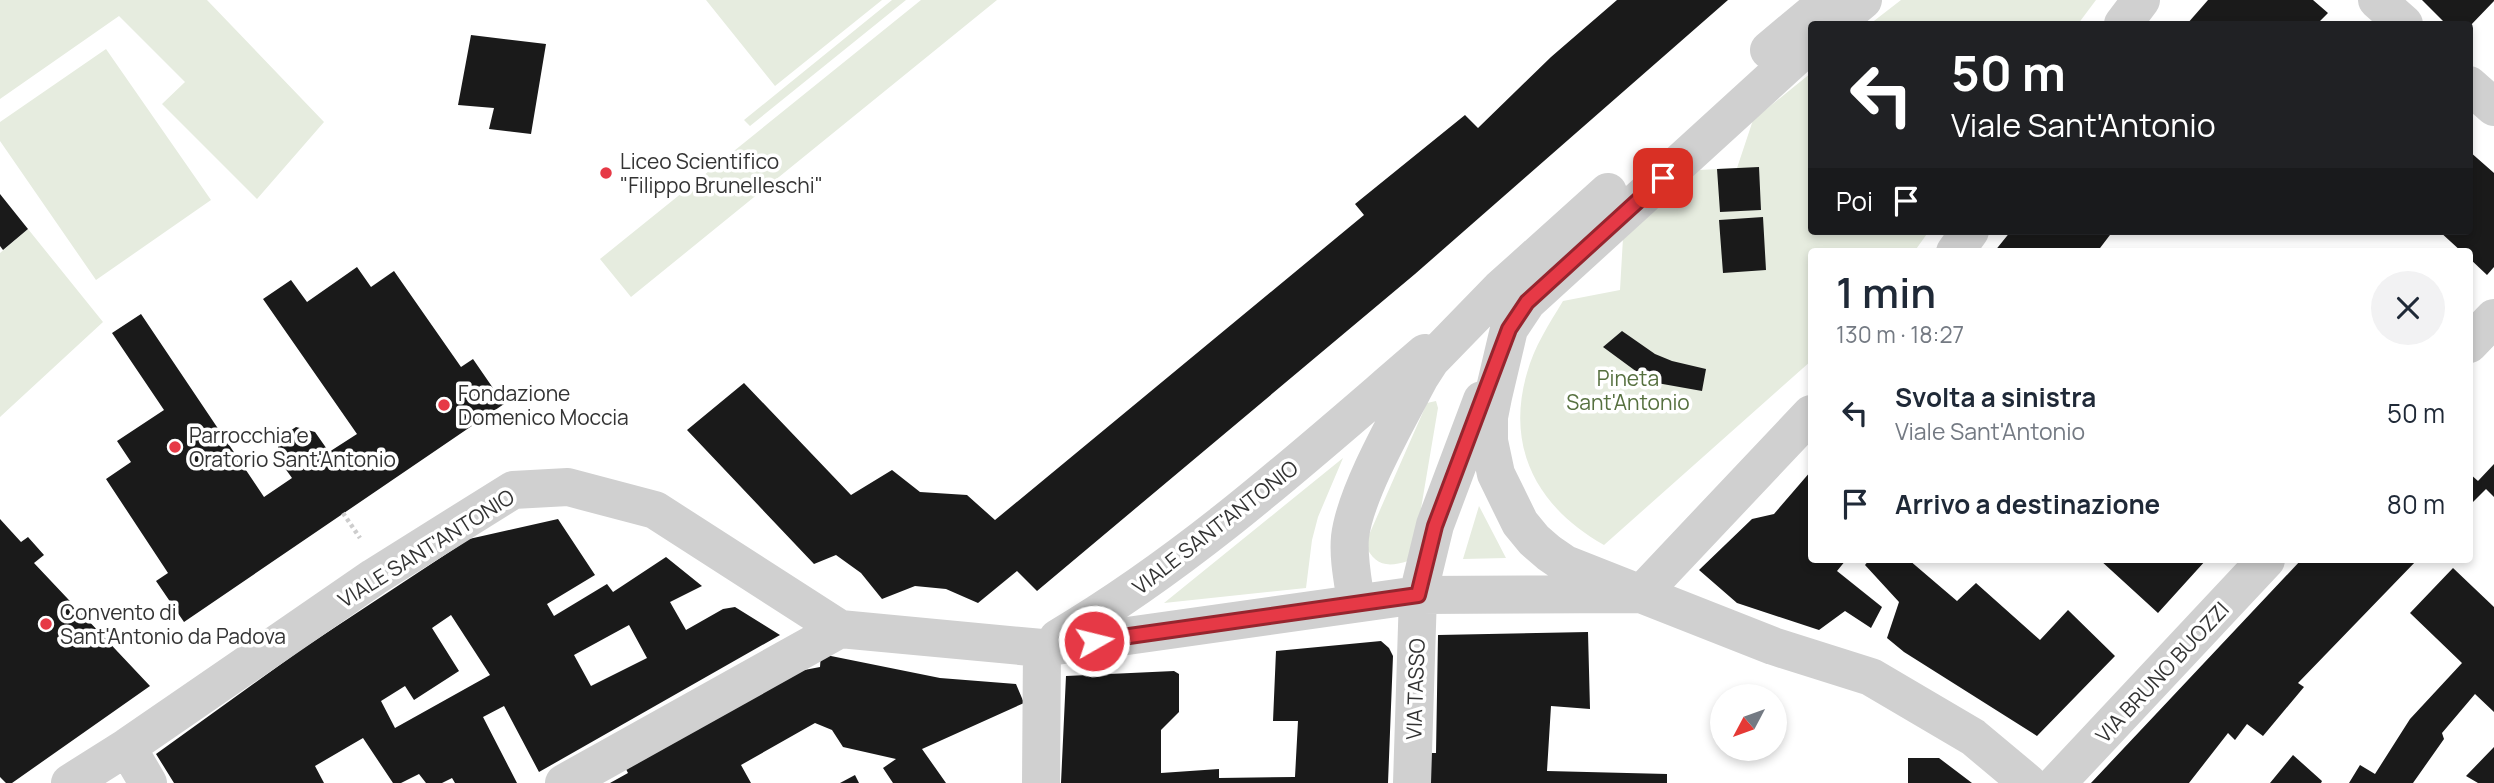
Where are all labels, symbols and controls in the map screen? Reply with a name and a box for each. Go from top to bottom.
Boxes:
text: 50 m [1951,39,2066,106]
icon: left [1836,49,1927,140]
text: Viale Sant'Antonio [1951,103,2216,147]
place label: Liceo Scientifico "Filippo Brunelleschi" [620,147,823,199]
pin [1633,148,1693,208]
icon: arrive [1644,159,1682,197]
marker: Liceo Scientifico "Filippo Brunelleschi" [598,165,614,181]
icon: arrive [1887,182,1925,220]
text: Poi [1836,183,1873,219]
text: 1 min [1836,263,1936,321]
button: close [2371,271,2445,345]
text: 130 m · 18:27 [1836,318,1964,350]
park label: Pineta Sant'Antonio [1566,364,1690,416]
place label: Fondazione Domenico Moccia [458,379,629,431]
text: Svolta a sinistra [1895,379,2096,415]
icon: left [1836,394,1874,432]
text: 50 m [2387,395,2445,431]
marker: Fondazione Domenico Moccia [436,397,452,413]
text: Viale Sant'Antonio [1895,415,2085,447]
place label: Parrocchia e Oratorio Sant'Antonio [189,421,396,473]
marker: Parrocchia e Oratorio Sant'Antonio [167,439,183,455]
street label: VIALE SANT'ANTONIO [1126,454,1304,600]
street label: VIALE SANT'ANTONIO [333,482,519,614]
icon: arrive [1836,485,1874,523]
text: Arrivo a destinazione [1895,486,2160,522]
text: 80 m [2387,486,2445,522]
street label: VIA BRUNO BUOZZI [2089,595,2235,749]
place label: Convento di Sant'Antonio da Padova [60,598,286,650]
position arrow [1057,604,1131,678]
marker: Convento di Sant'Antonio da Padova [38,616,54,632]
street label: VIA TASSO [1399,638,1431,740]
north arrow [1710,684,1787,761]
map controls [1710,684,1787,761]

